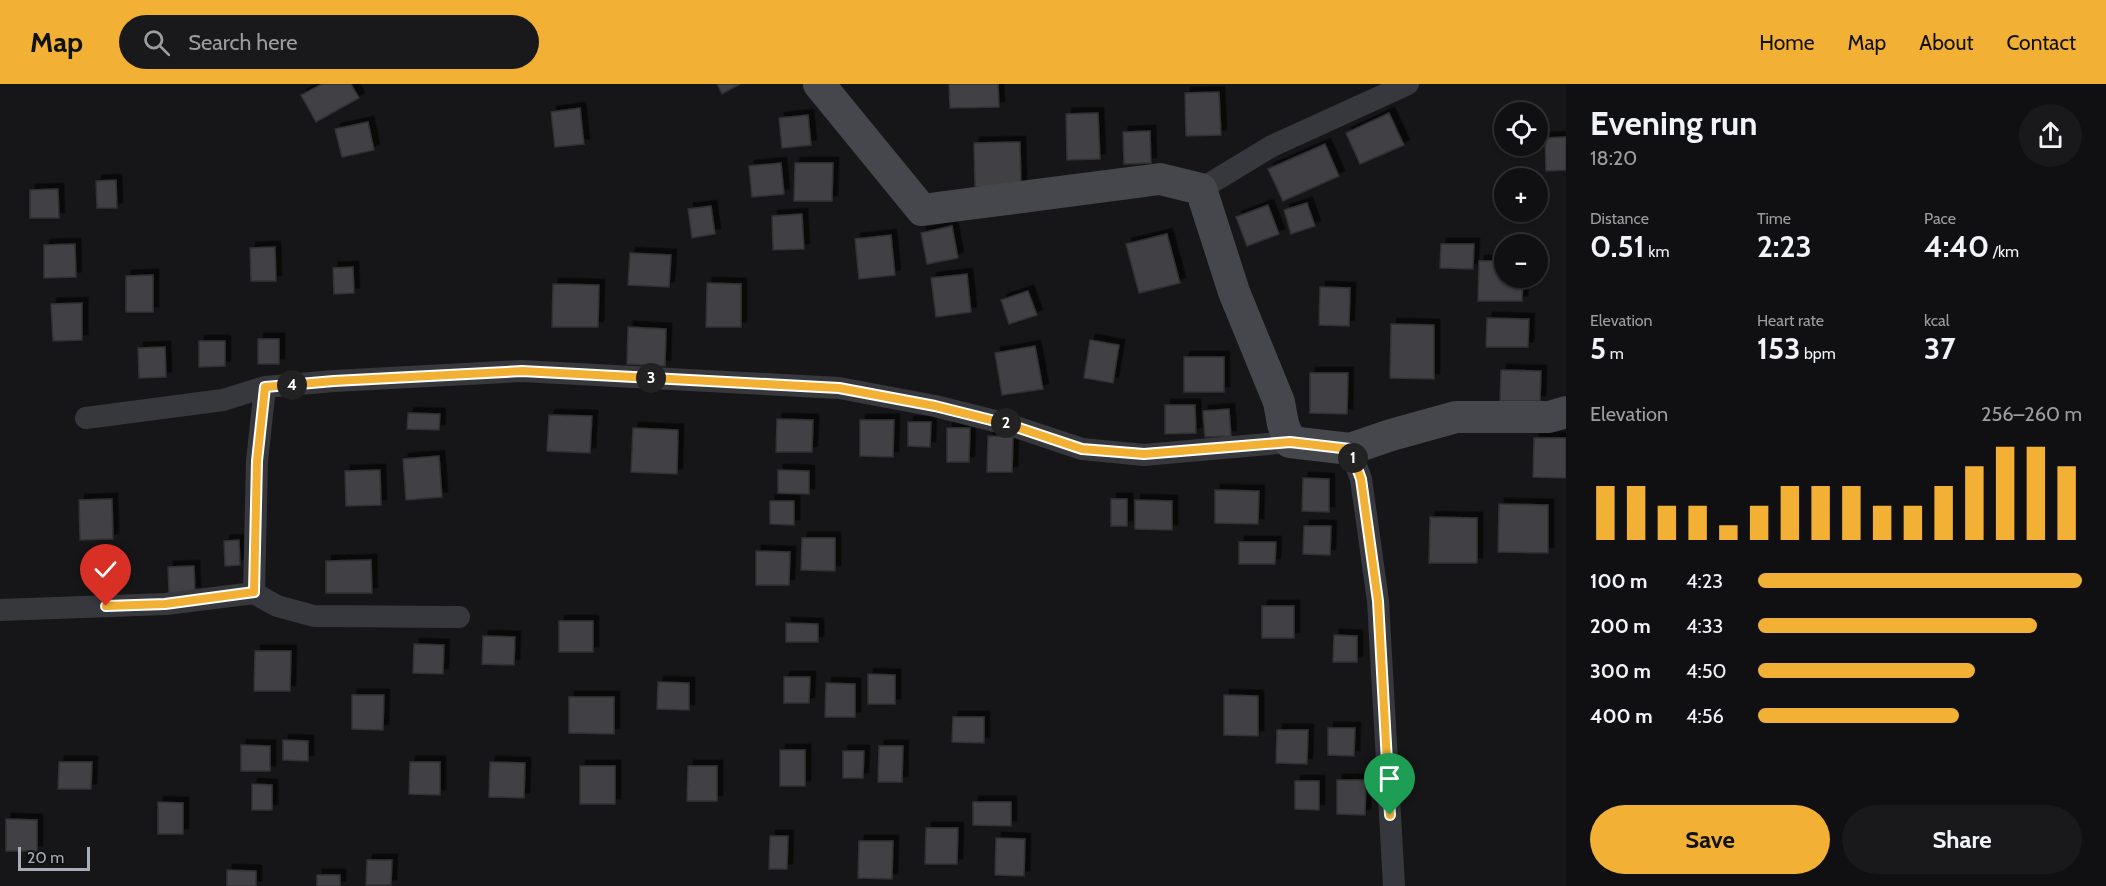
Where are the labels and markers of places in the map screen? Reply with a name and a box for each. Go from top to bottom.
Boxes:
pin: 3 [636,363,666,393]
pin: 4 [277,370,307,400]
pin: 2 [991,408,1021,438]
pin: 1 [1338,443,1368,473]
pin [80,544,131,606]
pin [1364,753,1415,815]

